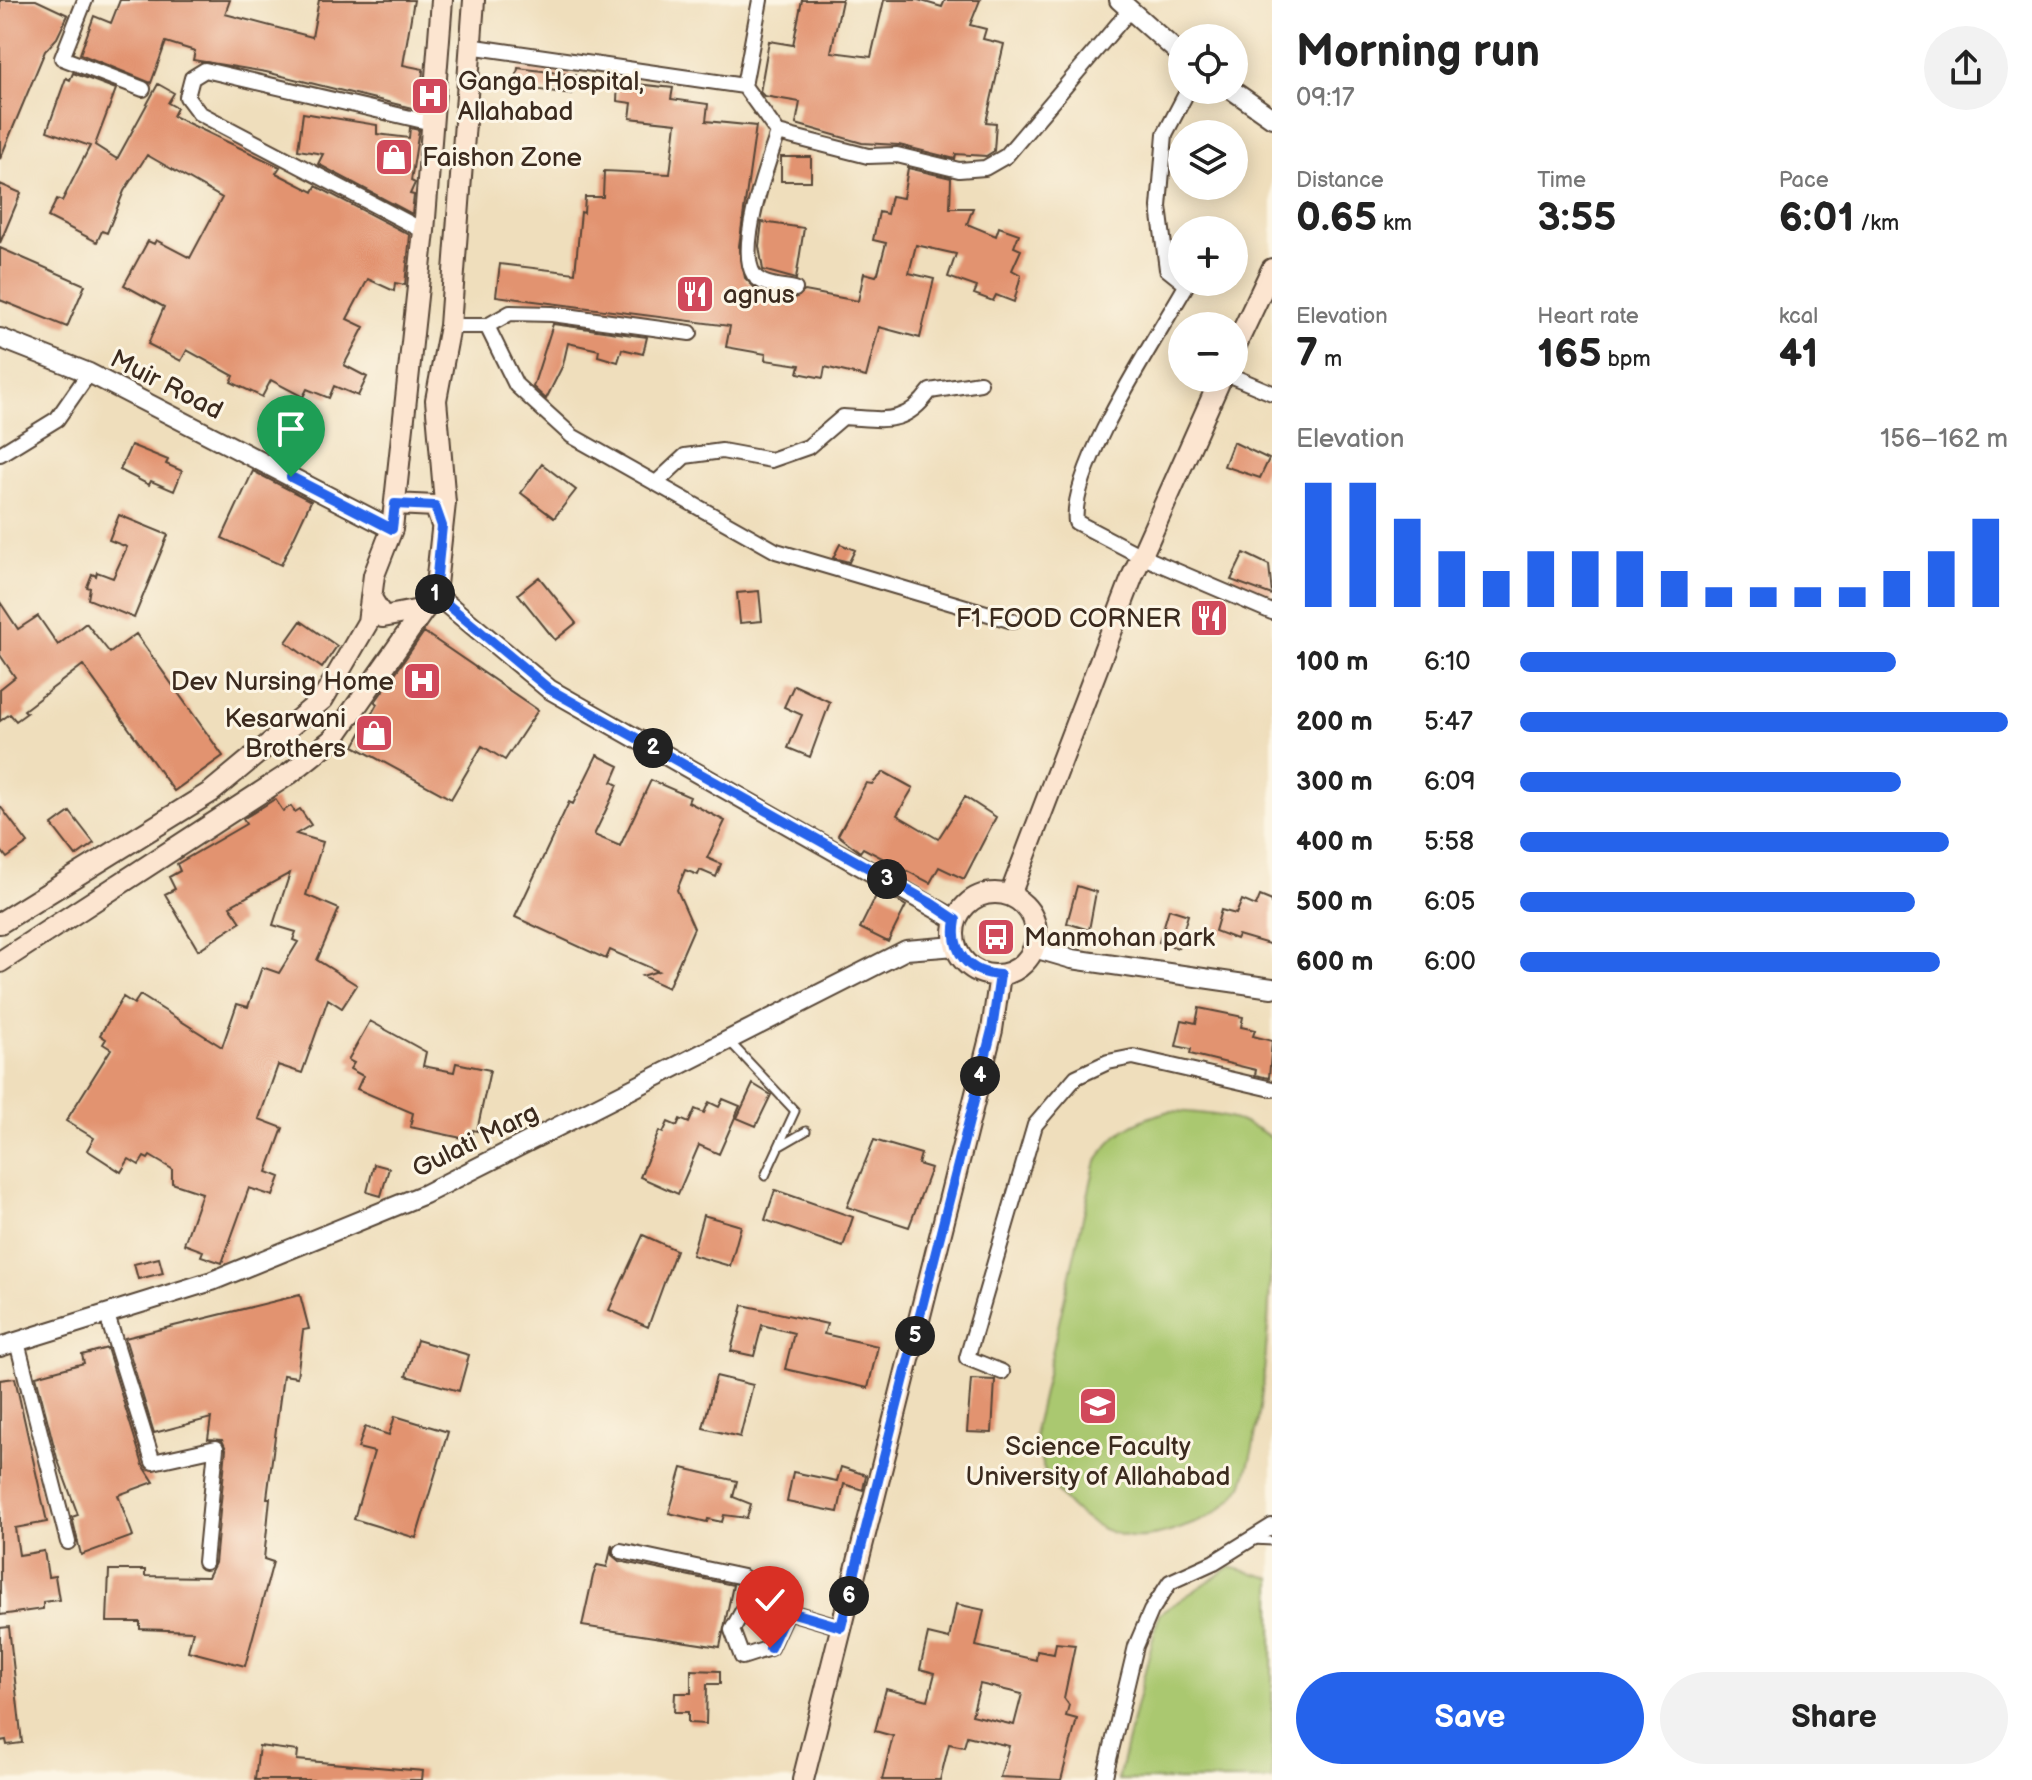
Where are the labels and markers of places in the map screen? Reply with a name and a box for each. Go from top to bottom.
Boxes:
place label: Ganga Hospital, Allahabad [458,67,644,128]
hospital icon: Ganga Hospital, Allahabad [409,75,451,117]
shop icon: Faishon Zone [373,136,415,178]
place label: Faishon Zone [422,143,582,174]
restaurant icon: agnus [674,273,716,315]
place label: agnus [723,280,795,311]
pin [257,395,325,477]
pin: 1 [415,574,455,614]
restaurant icon: F1 FOOD CORNER [1188,597,1230,639]
place label: F1 FOOD CORNER [956,604,1181,635]
hospital icon: Dev Nursing Home [401,660,443,702]
place label: Dev Nursing Home [171,667,394,698]
place label: Kesarwani Brothers [224,704,346,765]
shop icon: Kesarwani Brothers [353,712,395,754]
pin: 2 [633,728,673,768]
pin: 3 [867,859,907,899]
bus stop icon: Manmohan park [975,916,1017,958]
place label: Manmohan park [1024,923,1215,954]
pin: 4 [960,1056,1000,1096]
pin: 5 [895,1316,935,1356]
school or university icon: Science Faculty University of Allahabad [1077,1385,1119,1427]
place label: Science Faculty University of Allahabad [966,1432,1230,1493]
pin [736,1566,804,1648]
pin: 6 [829,1576,869,1616]

